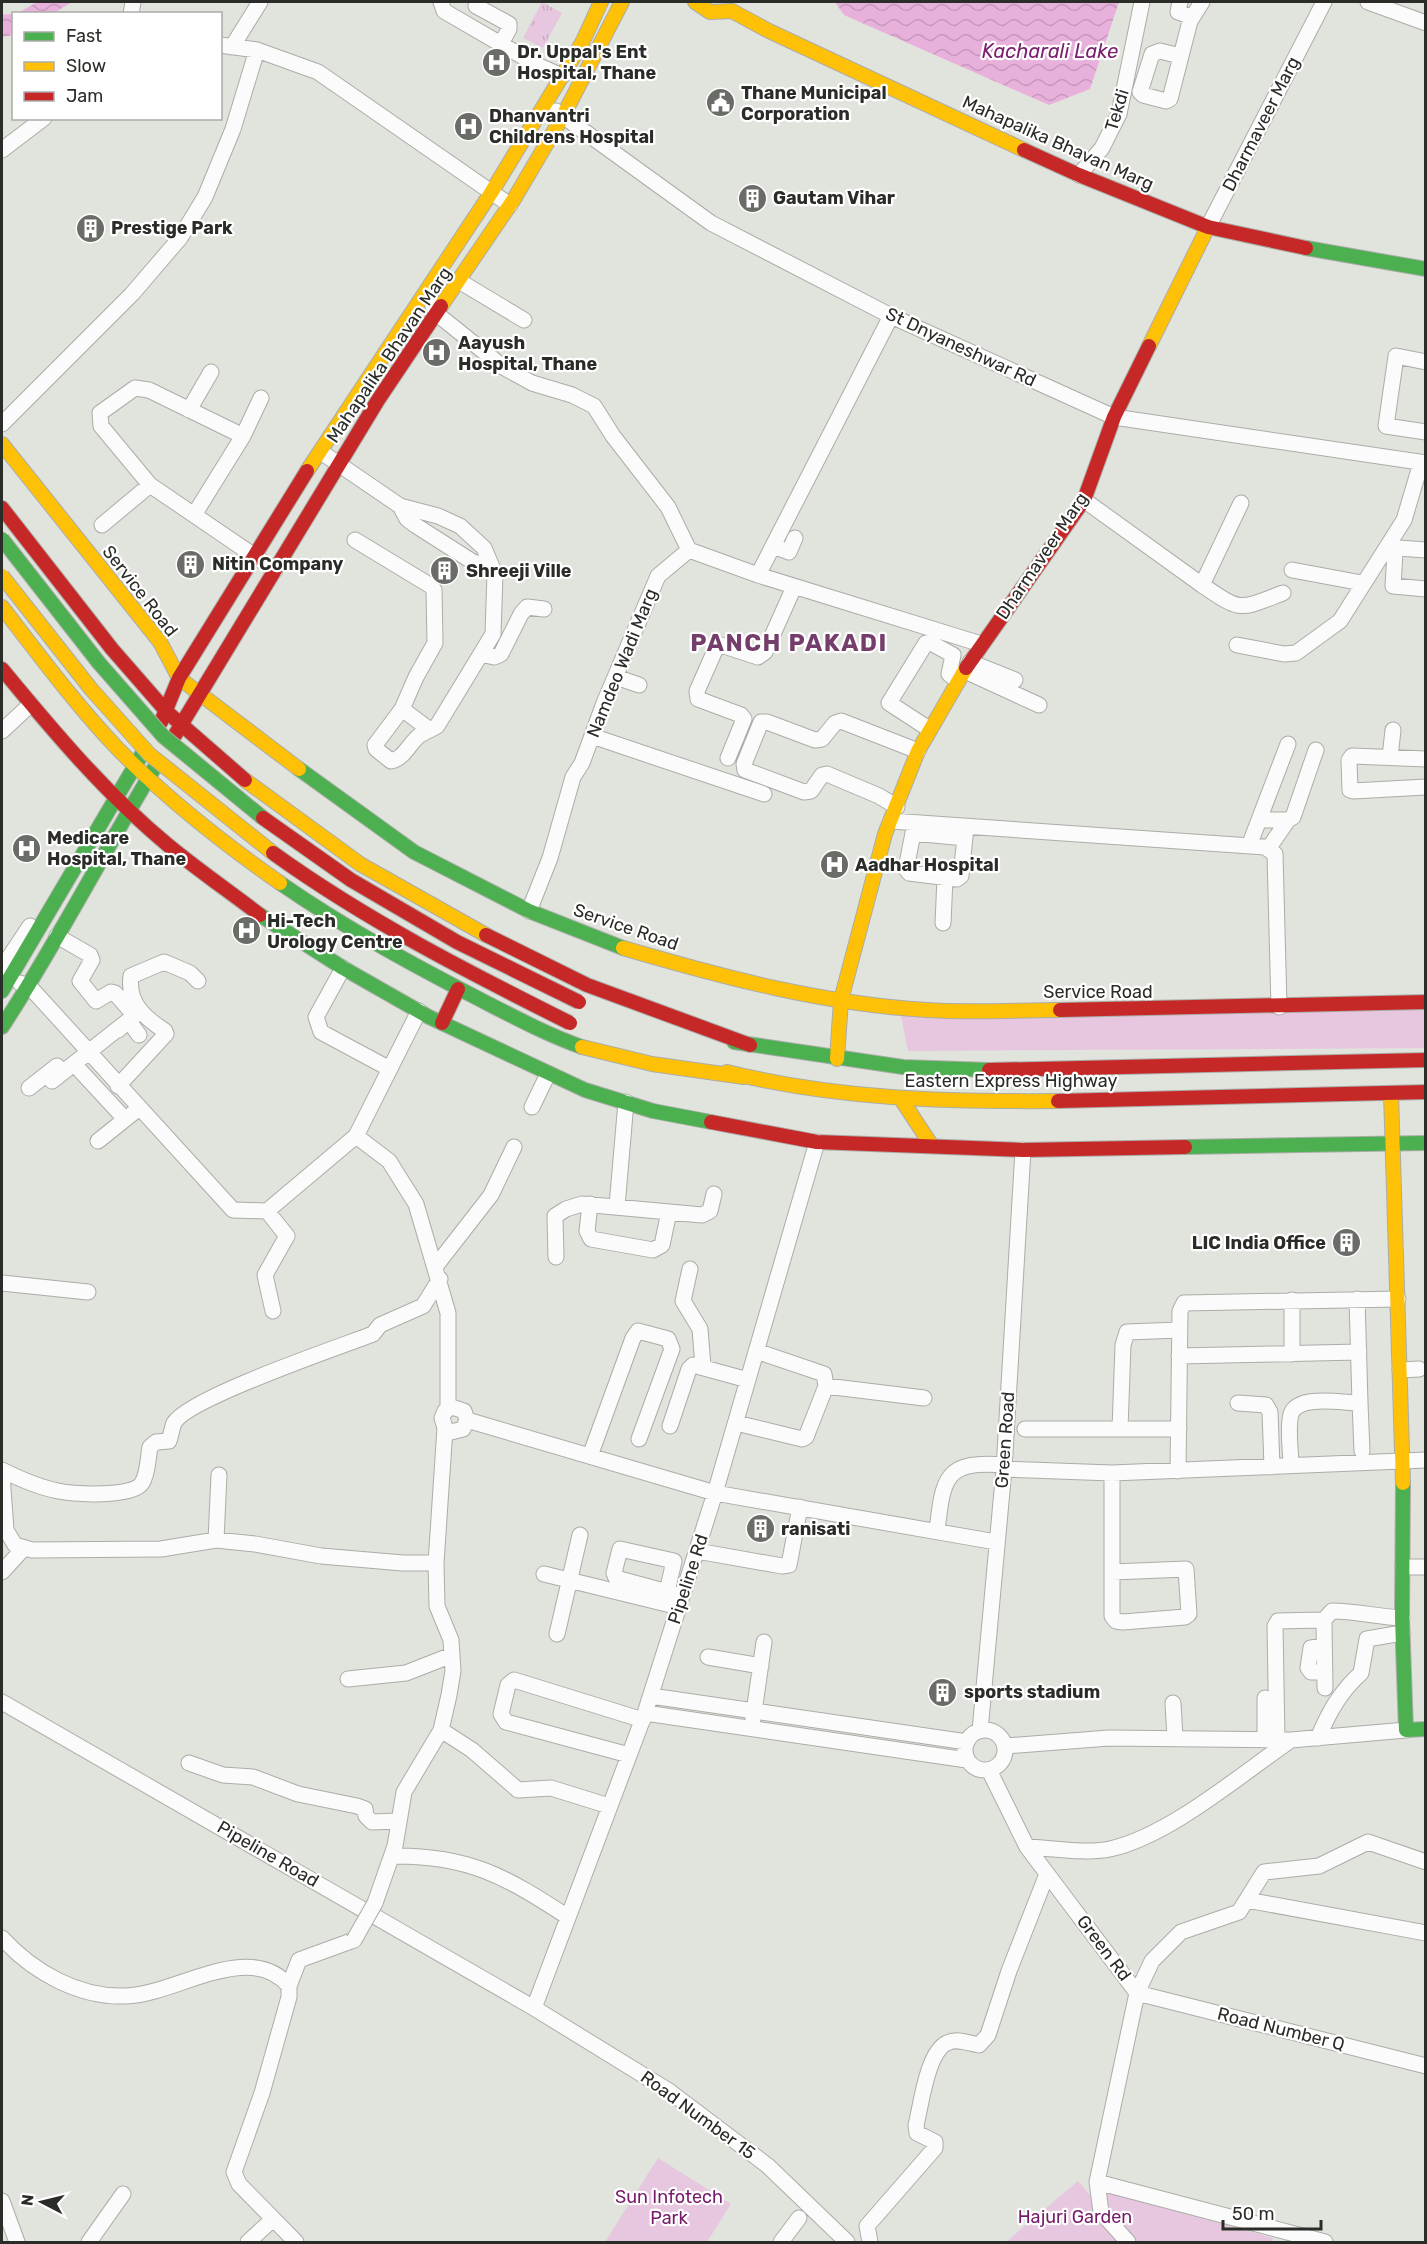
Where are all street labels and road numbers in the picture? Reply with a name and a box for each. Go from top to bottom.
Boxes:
street label: Dharmaveer Marg [1218,53,1304,195]
street label: Tekdi [1100,86,1134,134]
street label: Mahapalika Bhavan Marg [959,91,1157,195]
street label: Mahapalika Bhavan Marg [322,263,456,447]
street label: St Dnyaneshwar Rd [882,302,1040,392]
street label: Dharmaveer Marg [991,488,1093,624]
street label: Service Road [98,541,182,641]
street label: Namdeo Wadi Marg [582,585,662,741]
street label: Service Road [571,899,681,955]
street label: Service Road [1043,981,1153,1003]
street label: Eastern Express Highway [905,1070,1117,1092]
street label: Green Road [991,1391,1019,1489]
street label: Pipeline Rd [663,1531,713,1627]
street label: Pipeline Road [213,1816,323,1892]
street label: Green Rd [1072,1911,1136,1985]
street label: Road Number Q [1215,2003,1347,2055]
street label: Road Number 15 [636,2066,760,2164]

